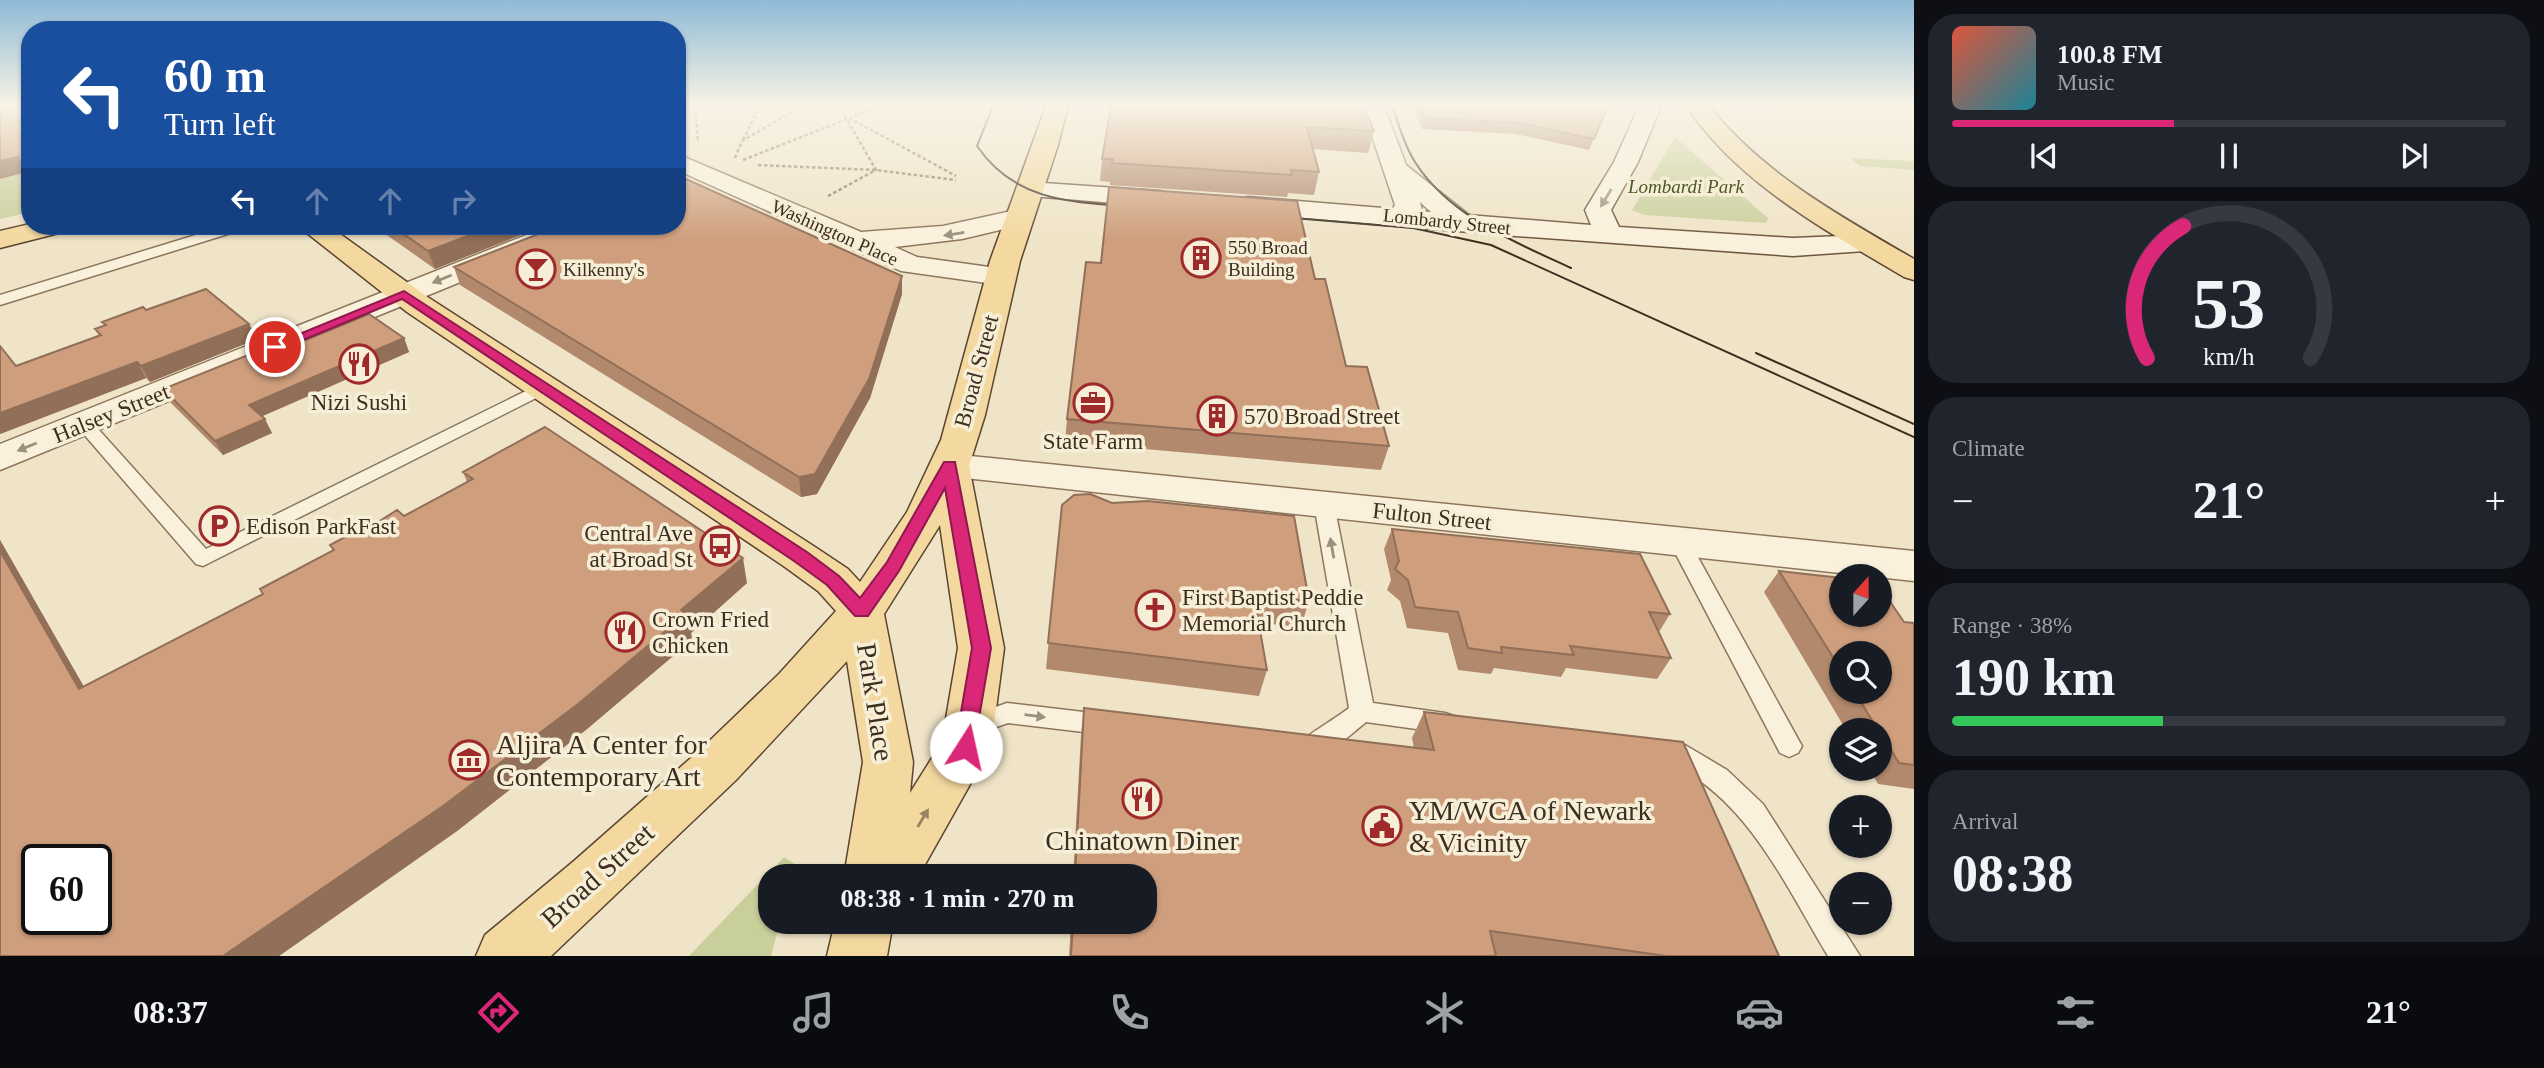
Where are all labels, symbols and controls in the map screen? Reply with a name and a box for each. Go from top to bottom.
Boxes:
text: 100.8 FM [2057,40,2162,69]
text: 60 m [164,48,266,103]
icon: left [49,49,140,140]
text: Music [2057,70,2115,95]
text: Turn left [164,106,276,142]
icon: previous [2025,137,2063,175]
icon: pause [2210,137,2248,175]
icon: next [2395,137,2433,175]
park label: Lombardi Park [1627,176,1745,197]
icon: left [225,182,263,220]
icon: ahead [298,182,336,220]
icon: ahead [371,182,409,220]
icon: right [444,182,482,220]
one-way arrow [1599,188,1612,207]
street label: Washington Place [768,195,901,270]
street label: Lombardy Street [1382,204,1513,239]
one-way arrow [943,229,965,240]
building icon: 550 Broad Building [1180,237,1222,279]
place label: 550 Broad Building [1228,237,1308,280]
bar icon: Kilkenny's [515,248,557,290]
place label: Kilkenny's [563,259,645,280]
text: 53 [2193,263,2265,344]
one-way arrow [431,273,452,284]
street label: Broad Street [949,311,1004,430]
pin [245,317,305,377]
icon: arrive [256,328,294,366]
text: km/h [2203,342,2255,369]
restaurant icon: Nizi Sushi [338,343,380,385]
street label: Halsey Street [49,379,174,448]
office icon: State Farm [1072,382,1114,424]
place label: Nizi Sushi [311,390,407,415]
building icon: 570 Broad Street [1196,395,1238,437]
place label: 570 Broad Street [1244,404,1400,429]
place label: State Farm [1043,429,1143,454]
text: Climate [1952,436,2025,461]
one-way arrow [16,442,37,453]
text: 21° [2193,472,2265,529]
text: − [1952,480,1973,522]
text: + [2485,480,2506,522]
street label: Fulton Street [1371,498,1493,535]
parking icon: Edison ParkFast [198,505,240,547]
place label: Edison ParkFast [246,514,397,539]
place label: Central Ave at Broad St [584,521,694,572]
bus stop icon: Central Ave at Broad St [699,525,741,567]
one-way arrow [1326,537,1337,559]
north arrow [1829,564,1892,626]
map controls [1829,564,1892,935]
place label: First Baptist Peddie Memorial Church [1182,585,1363,636]
church icon: First Baptist Peddie Memorial Church [1134,589,1176,631]
place label: Crown Fried Chicken [652,607,769,658]
restaurant icon: Crown Fried Chicken [604,611,646,653]
text: Range · 38% [1952,613,2072,638]
street label: Park Place [851,641,900,763]
button: search [1829,641,1892,704]
text: 190 km [1952,649,2115,706]
position arrow [929,710,1003,784]
one-way arrow [1025,711,1047,722]
button: layers [1829,718,1892,781]
place label: Aljira A Center for Contemporary Art [496,729,707,792]
museum icon: Aljira A Center for Contemporary Art [448,739,490,781]
restaurant icon: Chinatown Diner [1121,778,1163,820]
place label: YM/WCA of Newark & Vicinity [1409,795,1652,858]
button: + [1829,795,1892,858]
public building icon: YM/WCA of Newark & Vicinity [1361,805,1403,847]
one-way arrow [917,809,929,828]
text: Arrival [1952,809,2018,834]
street label: Broad Street [535,817,660,934]
place label: Chinatown Diner [1045,825,1239,856]
speed limit sign: 60 [21,844,112,935]
text: 08:38 [1952,845,2073,902]
button: − [1829,872,1892,935]
text: 08:38 · 1 min · 270 m [841,884,1075,913]
icon: directions [474,988,523,1037]
icon: music [789,988,838,1037]
icon: phone [1105,988,1154,1037]
icon: climate [1420,988,1469,1037]
icon: car [1735,988,1784,1037]
icon: filters [2051,988,2100,1037]
text: 08:37 [133,994,208,1030]
text: 21° [2366,994,2411,1030]

